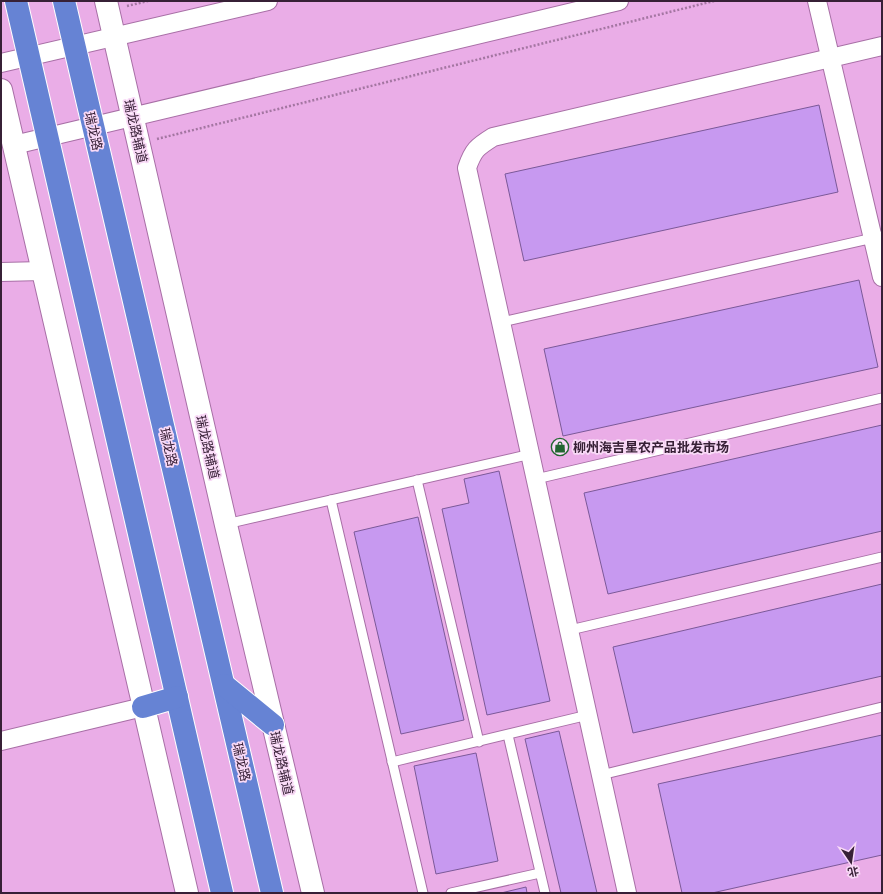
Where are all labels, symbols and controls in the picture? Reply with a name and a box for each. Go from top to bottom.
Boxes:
street label: 瑞龙路辅道 [121,98,151,164]
street label: 瑞龙路 [82,110,106,152]
street label: 瑞龙路辅道 [193,414,223,480]
street label: 瑞龙路 [157,426,181,468]
shop icon: 柳州海吉星农产品批发市场 [550,437,570,457]
place label: 柳州海吉星农产品批发市场 [573,439,729,455]
street label: 瑞龙路辅道 [267,730,297,796]
street label: 瑞龙路 [230,741,254,783]
north arrow [831,842,871,882]
text: 北 [847,865,860,880]

